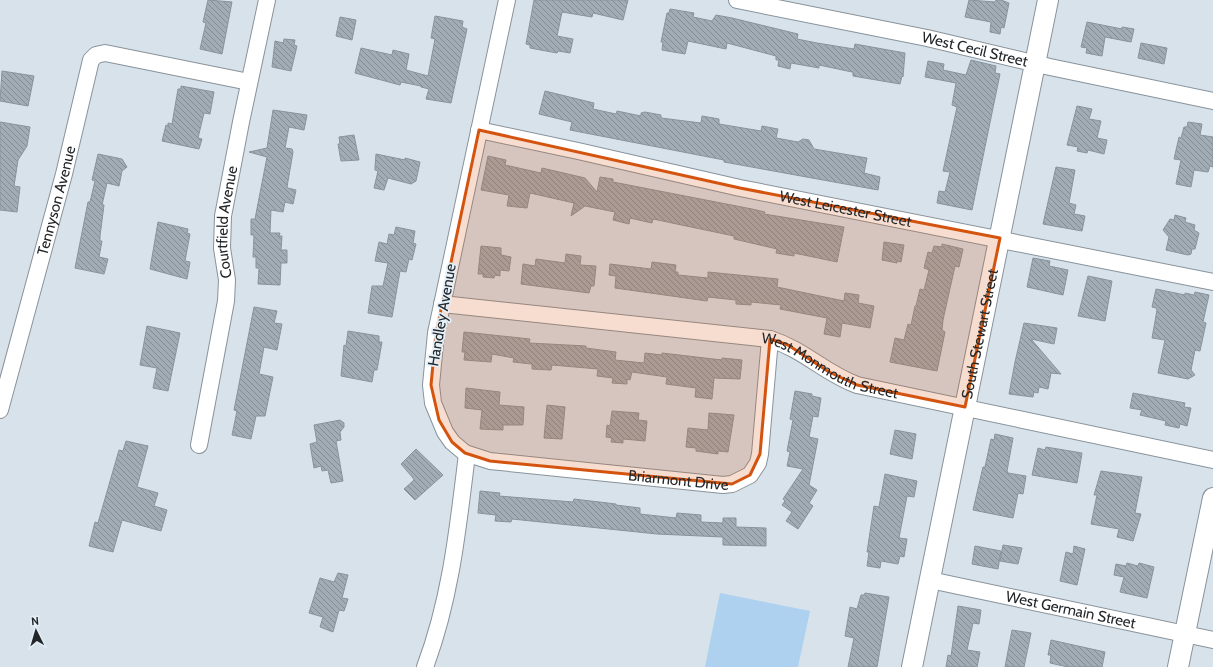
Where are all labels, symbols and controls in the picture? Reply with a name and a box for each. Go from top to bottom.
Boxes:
street label: West Cecil Street [920,28,1030,70]
street label: Tennyson Avenue [33,144,79,257]
street label: Courtfield Avenue [213,164,241,280]
street label: West Leicester Street [778,187,913,231]
street label: Handley Avenue [424,262,460,368]
street label: South Stewart Street [958,267,1002,401]
street label: West Monmouth Street [761,329,900,402]
street label: Briarmont Drive [627,466,730,494]
street label: West Germain Street [1004,587,1137,632]
north arrow [16,611,56,651]
text: N [31,614,40,628]

